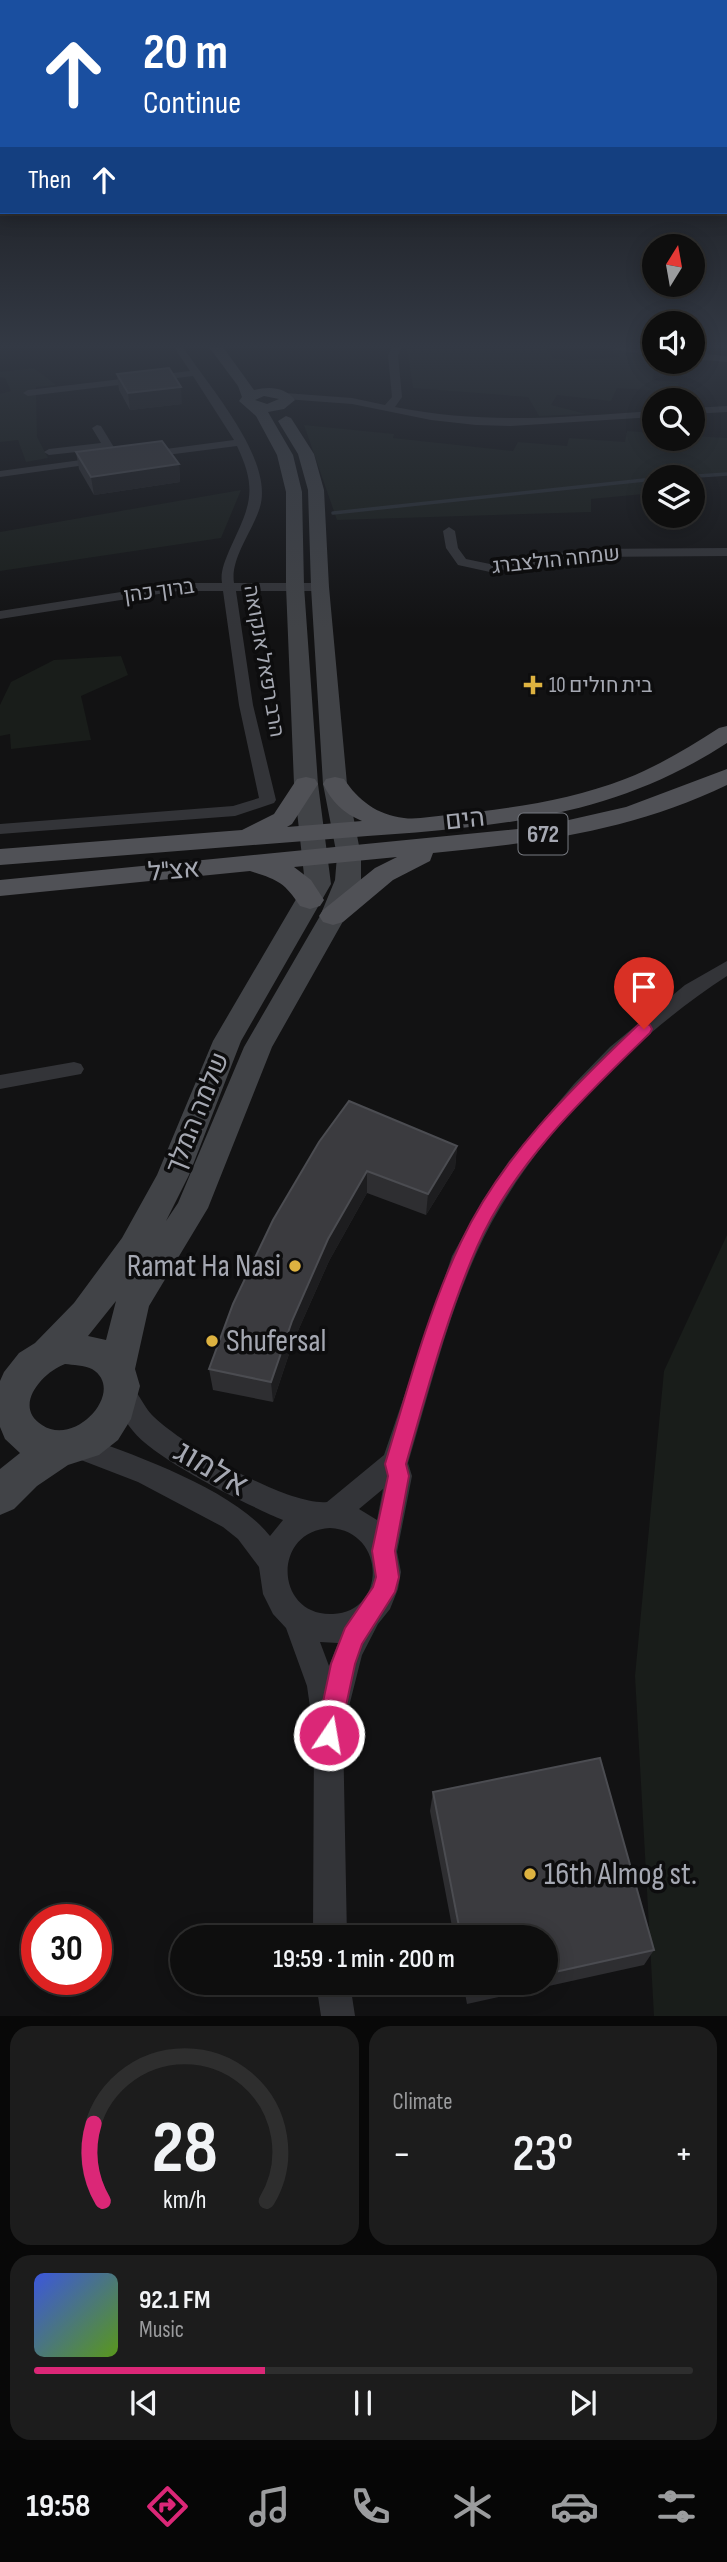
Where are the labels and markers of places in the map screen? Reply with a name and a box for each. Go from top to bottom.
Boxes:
place label: בית חולים 10 [549,673,652,698]
marker: בית חולים 10 [523,675,543,695]
pin [614,957,674,1029]
place label: Ramat Ha Nasi [127,1247,281,1286]
marker: Ramat Ha Nasi [287,1258,303,1274]
place label: Shufersal [226,1322,327,1361]
marker: Shufersal [204,1333,220,1349]
place label: 16th Almog st. [544,1855,697,1894]
marker: 16th Almog st. [522,1866,538,1882]

